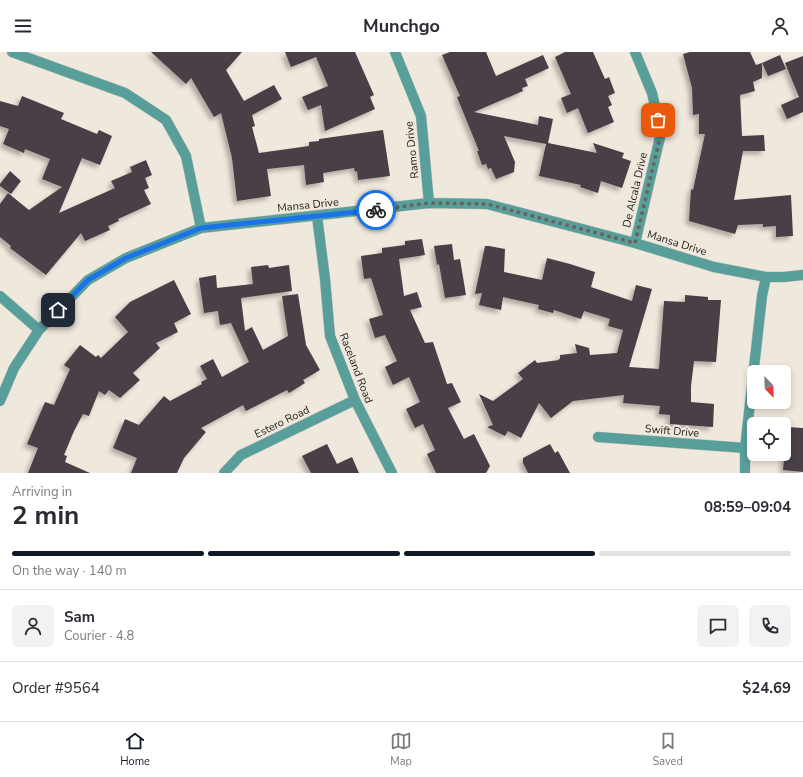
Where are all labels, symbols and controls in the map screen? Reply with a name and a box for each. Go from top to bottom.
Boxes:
text: Munchgo [363,14,440,38]
icon: menu [12,15,34,37]
icon: person [769,15,791,37]
pin [641,103,675,137]
icon: bag [647,109,669,131]
street label: Ramo Drive [402,120,422,179]
street label: De Alcala Drive [619,151,651,229]
courier [356,190,396,230]
street label: Mansa Drive [277,194,340,216]
icon: bike [365,199,387,221]
street label: Mansa Drive [645,227,709,259]
pin [41,293,75,327]
icon: home [47,299,69,321]
street label: Raceland Road [336,331,376,405]
north arrow [747,365,791,409]
map controls [747,365,791,461]
street label: Estero Road [252,402,312,442]
button: locate [747,417,791,461]
street label: Swift Drive [644,421,700,441]
text: Arriving in [12,483,72,501]
text: 08:59–09:04 [704,497,791,517]
text: 2 min [12,498,79,533]
text: On the way · 140 m [12,562,127,580]
button: person [12,605,54,647]
button: chat [697,605,739,647]
button: phone [749,605,791,647]
text: Sam [64,607,95,627]
text: Courier · 4.8 [64,627,134,645]
text: Order #9564 [12,678,100,698]
text: $24.69 [742,678,791,698]
tab: Home [120,730,150,769]
tab: Map [390,730,412,769]
tab: Saved [652,730,683,769]

